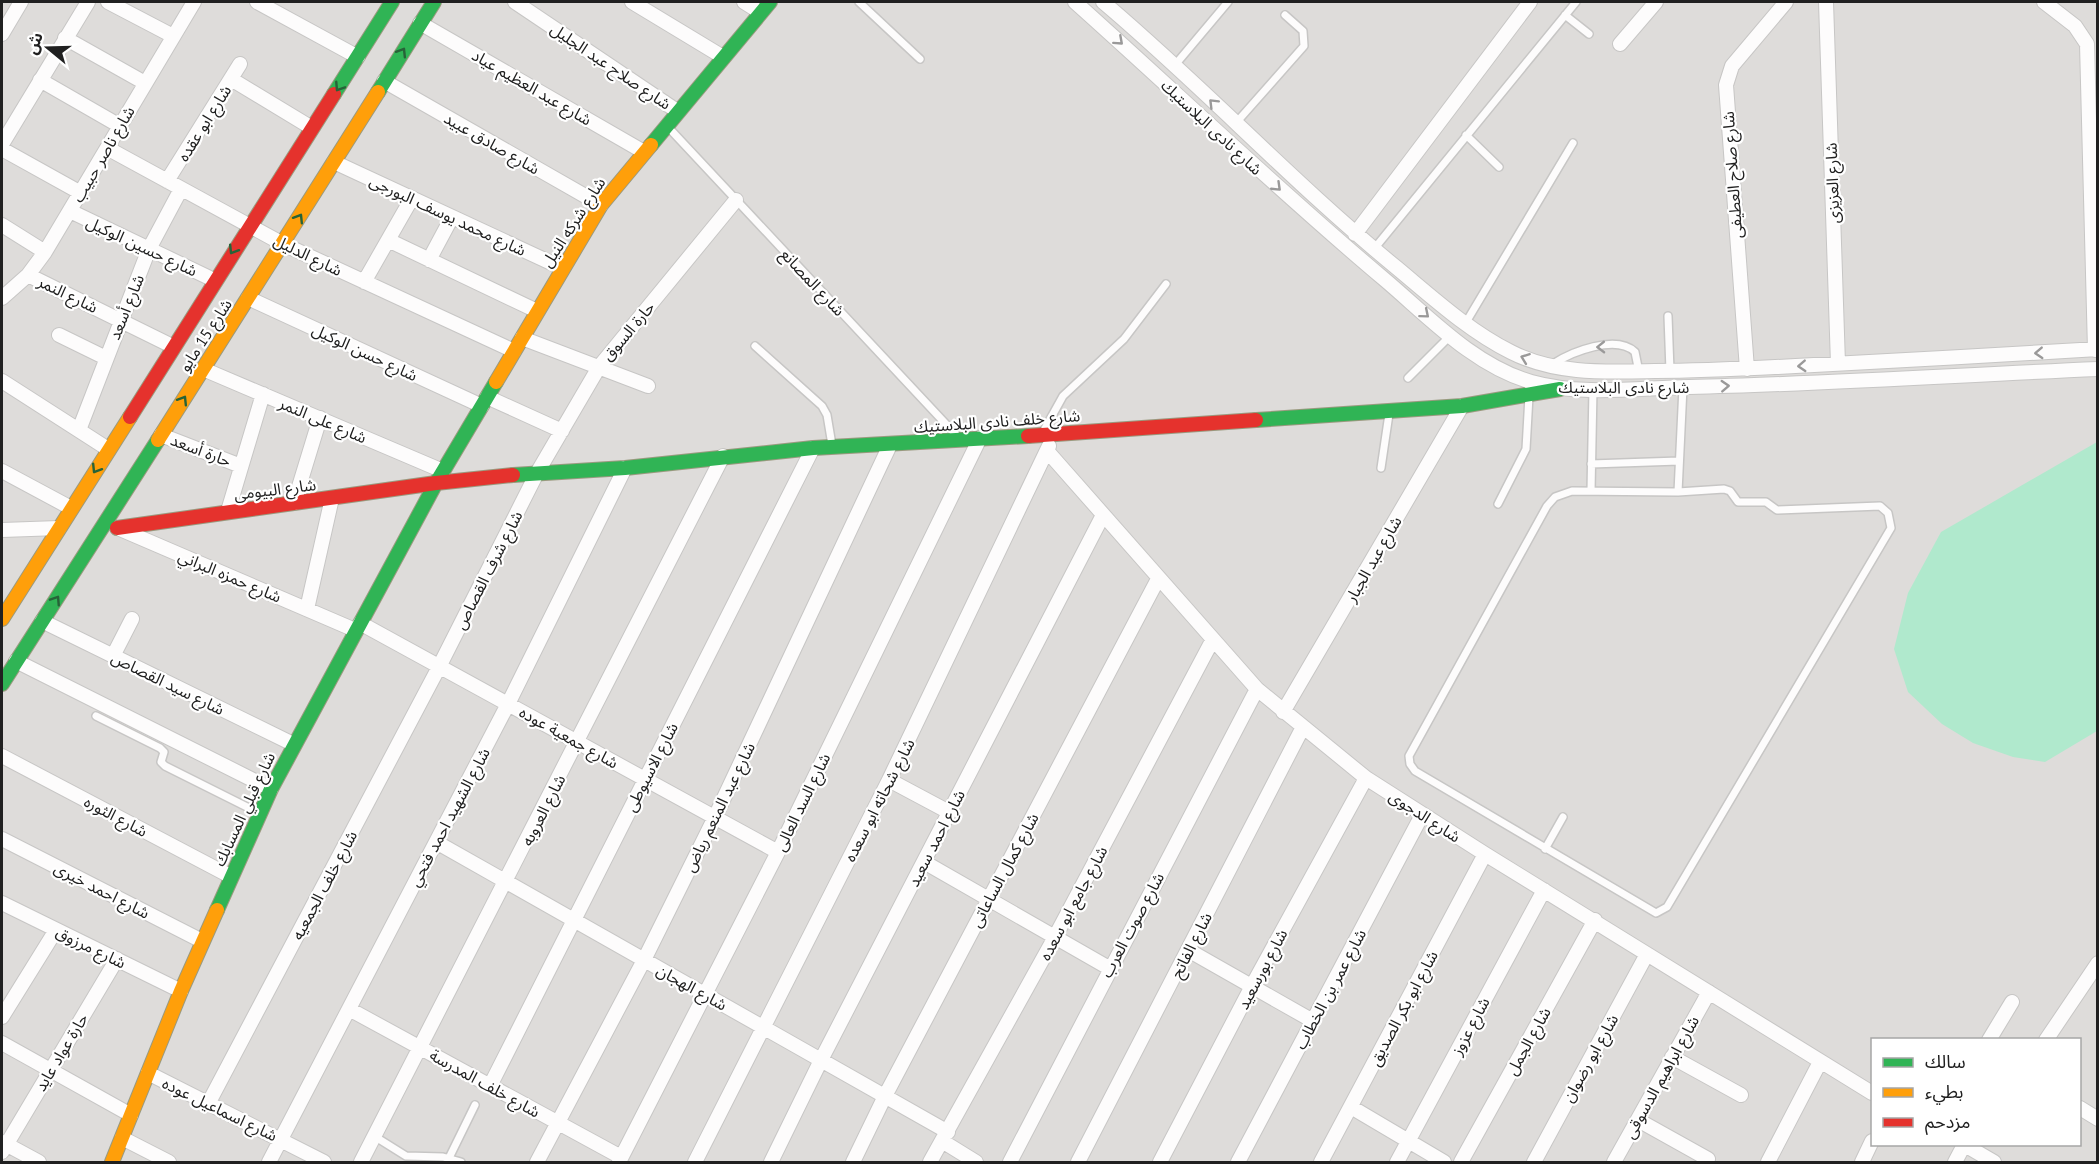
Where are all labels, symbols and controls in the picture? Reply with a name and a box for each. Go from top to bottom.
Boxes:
north arrow [18,18,78,78]
street label: شارع صلاح عبد الجليل [545,18,675,116]
text: ش [21,29,47,57]
one-way arrow [1112,34,1122,45]
street label: شارع عبد العظيم عياد [467,45,595,132]
one-way arrow [395,48,407,58]
street label: شارع نادى البلاستيك [1155,75,1267,181]
one-way arrow [335,80,346,91]
street label: شارع ابو عقده [173,81,238,167]
one-way arrow [1210,99,1221,110]
street label: شارع ناصر حبيب [67,102,141,207]
street label: شارع صادق عبيد [439,108,543,181]
street label: شارع صلاح العطيفى [1718,111,1749,239]
street label: شارع العزيزى [1821,142,1846,224]
street label: شارع محمد يوسف البورجى [365,170,529,263]
street label: شارع شركه النيل [536,173,612,272]
one-way arrow [1270,180,1281,191]
street label: شارع حسين الوكيل [82,212,201,283]
one-way arrow [292,214,304,224]
street label: شارع الدليل [269,230,346,283]
one-way arrow [228,244,240,254]
street label: شارع المصانع [774,244,849,322]
street label: شارع النمر [32,270,101,320]
street label: شارع أسعد [104,271,151,344]
street label: شارع 15 مايو [174,295,238,377]
street label: حارة السوق [597,297,659,365]
one-way arrow [1418,307,1429,318]
street label: شارع حسن الوكيل [308,319,421,388]
one-way arrow [1596,340,1605,353]
one-way arrow [2035,346,2044,359]
one-way arrow [1521,353,1532,365]
one-way arrow [1798,359,1807,372]
street label: شارع نادى البلاستيك [1559,377,1689,400]
one-way arrow [1720,379,1729,392]
street label: شارع على النمر [274,392,370,450]
one-way arrow [176,396,188,406]
street label: شارع خلف نادى البلاستيك [913,405,1081,440]
street label: حارة أسعد [168,429,234,471]
one-way arrow [91,463,103,473]
street label: شارع البيومى [233,474,318,507]
street label: شارع شرف القصاص [449,507,529,634]
street label: شارع عبد الجبار [1340,512,1408,608]
street label: شارع حمزه البراني [174,545,284,609]
one-way arrow [48,595,59,606]
street label: شارع سيد القصاص [107,647,228,722]
street label: شارع جمعية عوده [515,702,622,775]
street label: شارع الاسيوطى [620,719,685,816]
street label: شارع شحاته ابو سعده [839,735,921,866]
street label: شارع عبد المنعم رياض [679,739,762,876]
street label: شارع الشهيد احمد فتحي [404,744,497,891]
street label: شارع قبلي المسابك [209,749,282,870]
street label: شارع السد العالى [770,750,837,856]
street label: شارع العروبه [517,771,572,850]
street label: شارع احمد سعيد [903,786,972,891]
street label: شارع الدجوى [1384,786,1464,849]
street label: شارع الثوره [80,791,151,844]
street label: شارع كمال الساعاتى [965,809,1045,932]
street label: شارع خلف الجمعيه [287,827,364,945]
street label: شارع جامع ابو سعده [1034,842,1114,965]
street label: شارع احمد خيرى [49,857,153,925]
street label: شارع صوت العرب [1096,869,1171,982]
street label: شارع الفاتح [1166,909,1219,983]
street label: شارع مرزوق [51,921,129,975]
street label: شارع بورسعيد [1232,925,1294,1014]
street label: شارع عمر بن الخطاب [1290,925,1373,1054]
street label: شارع ابو بكر الصديق [1364,947,1444,1071]
street label: شارع الهجان [652,960,731,1017]
street label: شارع عزوز [1446,994,1496,1061]
street label: شارع الجمل [1501,1004,1557,1080]
street label: حارة عواد عايد [30,1009,92,1095]
street label: شارع ابو رضوان [1558,1010,1625,1107]
street label: شارع ابراهيم الدسوقى [1619,1012,1706,1143]
legend [1871,1038,2081,1146]
street label: شارع خلف المدرسة [425,1044,544,1124]
text: سالك [1925,1050,1966,1073]
street label: شارع اسماعيل عوده [158,1073,281,1148]
text: بطيء [1925,1080,1963,1105]
text: مزدحم [1925,1110,1970,1135]

